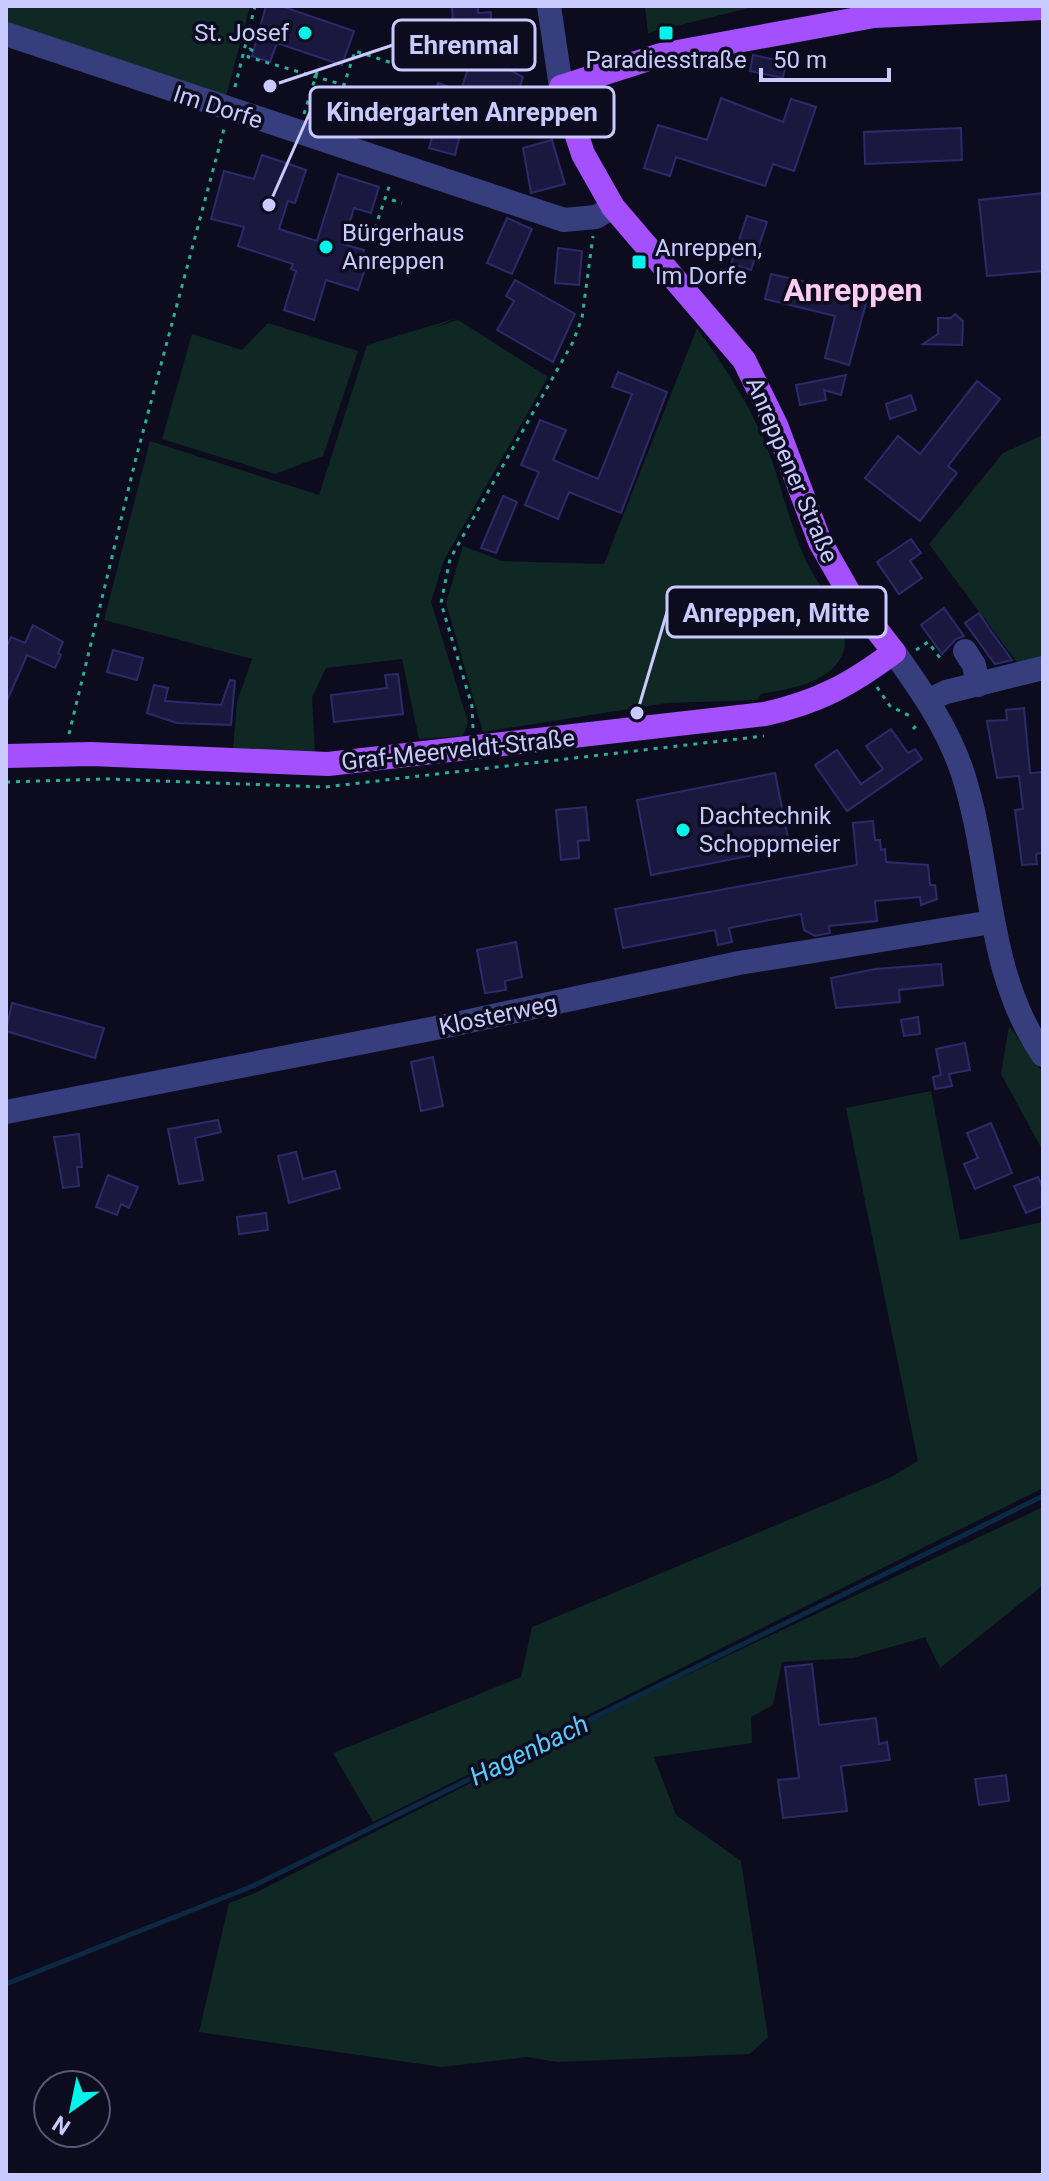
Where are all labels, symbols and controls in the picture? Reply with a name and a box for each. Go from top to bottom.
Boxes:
place label: St. Josef [194,19,290,47]
callout: Ehrenmal [393,20,535,70]
marker: St. Josef [296,24,314,42]
marker: Paradiesstraße [657,24,675,42]
text: Ehrenmal [409,30,519,60]
scale bar [761,32,889,82]
place label: Paradiesstraße [585,46,747,74]
text: 50 m [773,46,827,74]
street label: Im Dorfe [170,79,266,135]
callout: Kindergarten Anreppen [310,87,614,137]
text: Kindergarten Anreppen [326,97,598,127]
place label: Bürgerhaus Anreppen [342,219,464,275]
place label: Anreppen, Im Dorfe [655,234,762,290]
marker: Bürgerhaus Anreppen [317,238,335,256]
marker: Anreppen, Im Dorfe [630,253,648,271]
district label: Anreppen [784,271,922,309]
street label: Anreppener Straße [740,373,844,567]
callout: Anreppen, Mitte [667,587,886,637]
text: Anreppen, Mitte [683,598,869,628]
street label: Graf-Meerveldt-Straße [340,724,576,776]
place label: Dachtechnik Schoppmeier [699,802,840,858]
marker: Dachtechnik Schoppmeier [674,821,692,839]
street label: Klosterweg [436,989,560,1041]
water label: Hagenbach [465,1708,593,1792]
north arrow [32,2069,112,2149]
text: N [48,2111,75,2140]

